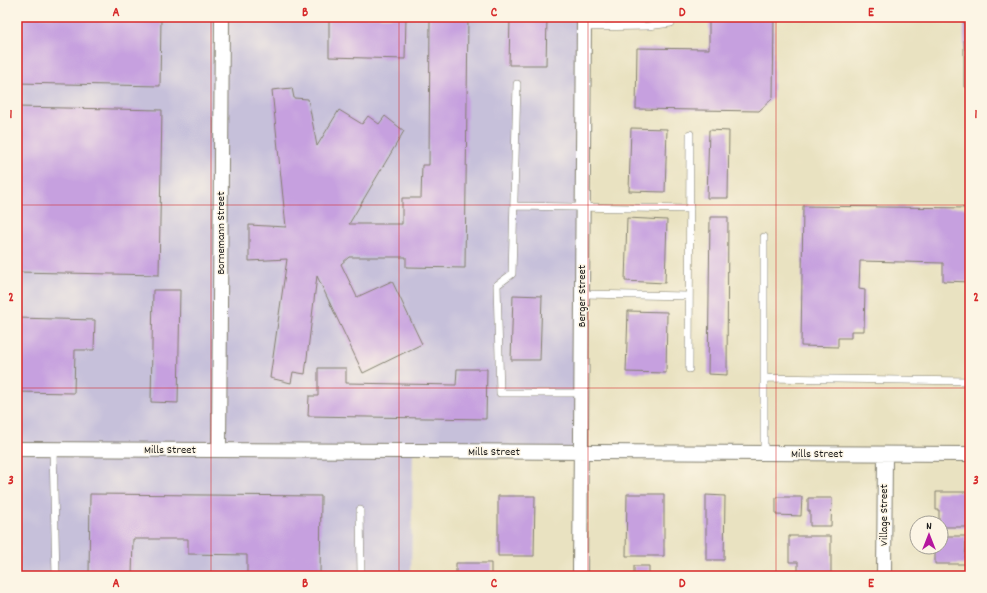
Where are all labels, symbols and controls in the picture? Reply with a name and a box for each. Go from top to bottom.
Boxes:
text: A [112,4,120,23]
text: B [302,4,308,23]
text: C [491,4,498,23]
text: D [679,4,686,23]
text: E [868,4,875,23]
text: 1 [10,106,13,125]
text: 1 [975,106,978,125]
street label: Bornemann Street [213,191,230,275]
street label: Berger Street [574,264,591,327]
text: 2 [8,289,14,308]
text: 2 [973,289,979,308]
street label: Mills Street [144,442,197,459]
street label: Mills Street [468,444,521,461]
street label: Mills Street [791,446,844,463]
text: 3 [8,472,14,491]
text: 3 [973,472,979,491]
street label: Village Street [876,484,893,546]
north arrow [909,515,949,555]
text: N [926,519,932,535]
text: A [112,575,120,593]
text: B [302,575,308,593]
text: C [491,575,498,593]
text: D [679,575,686,593]
text: E [868,575,875,593]

